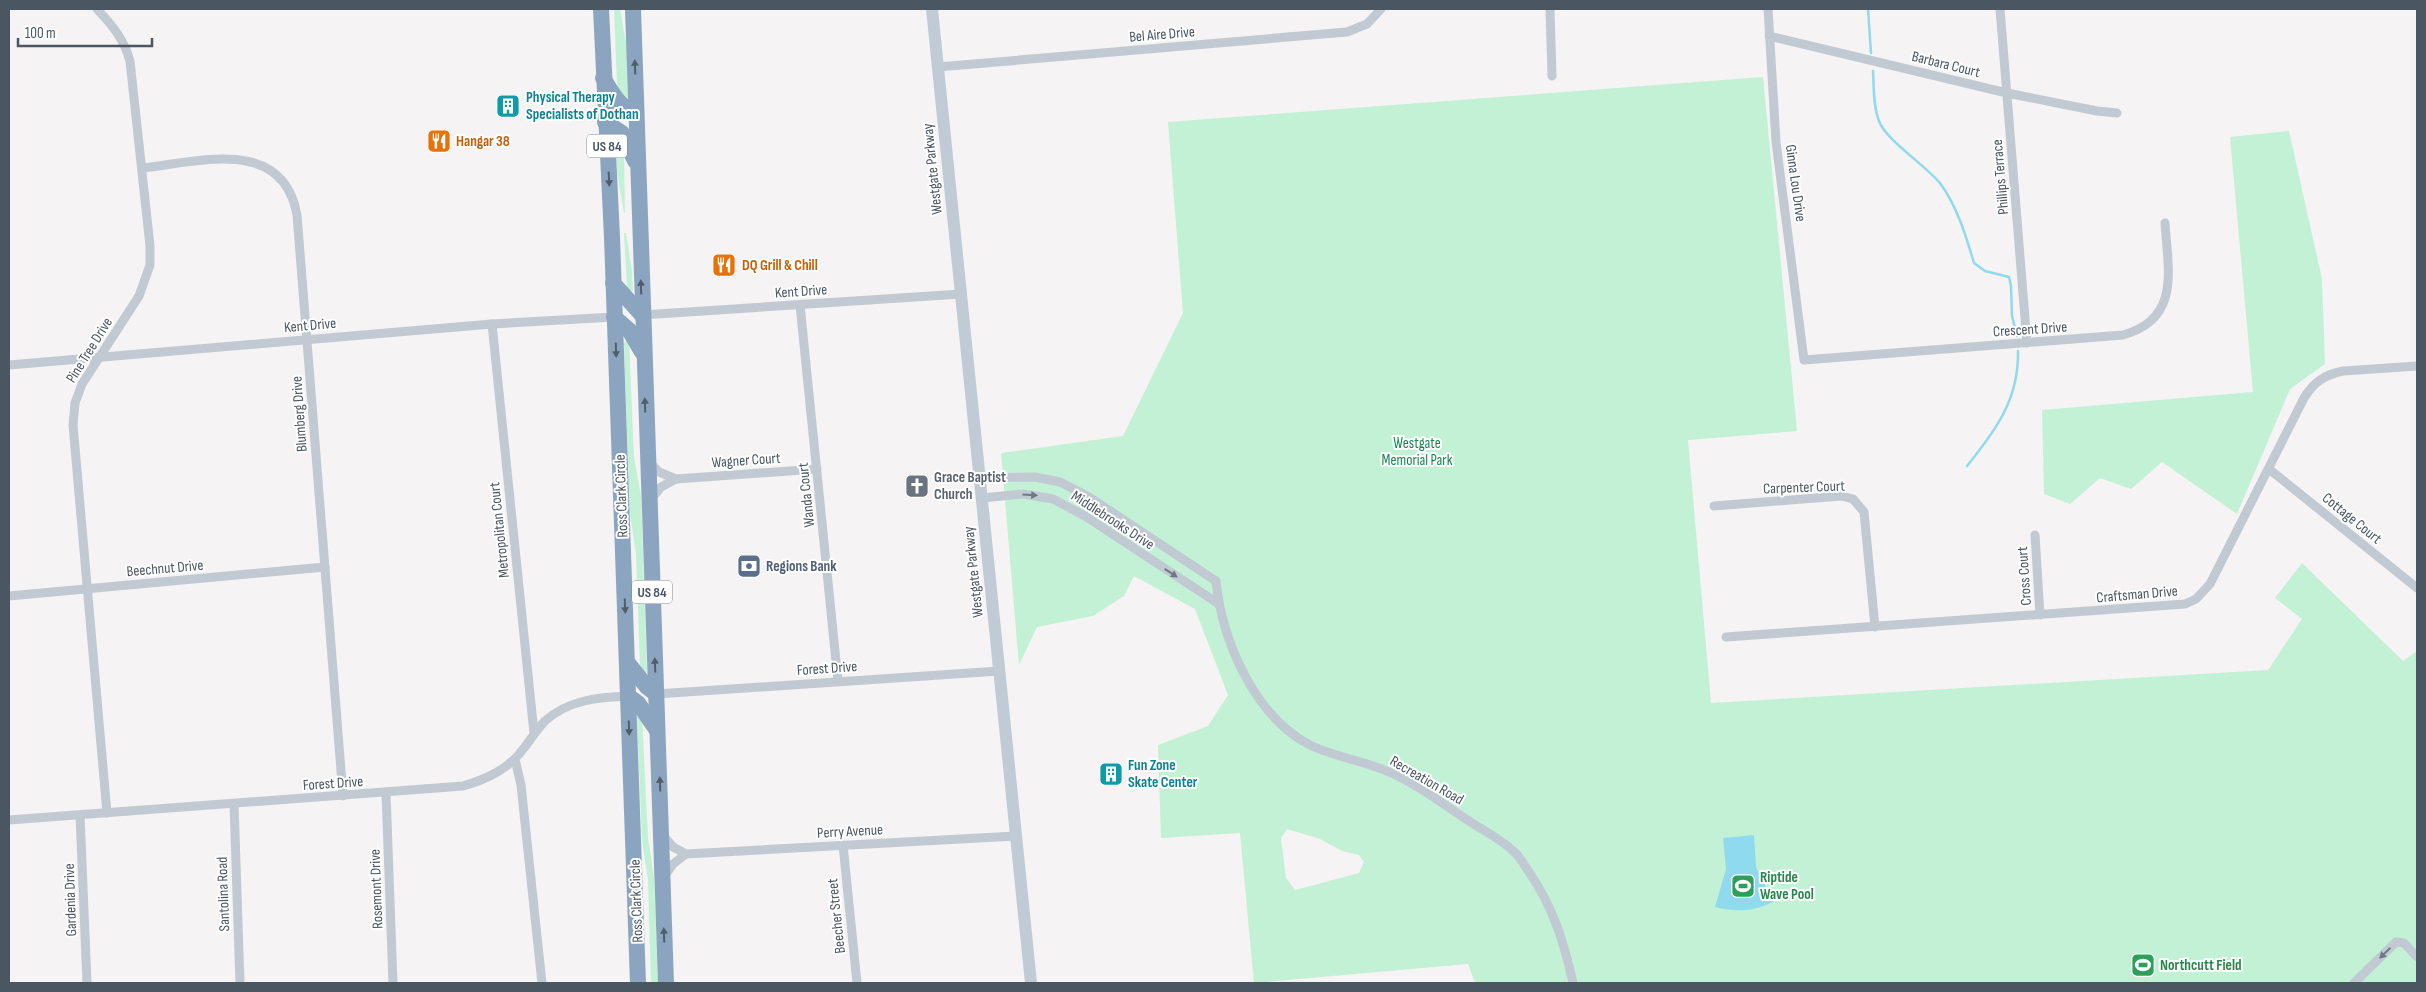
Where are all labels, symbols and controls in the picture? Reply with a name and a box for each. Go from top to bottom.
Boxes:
scale bar [18,15,151,47]
street label: Bel Aire Drive [1128,22,1196,47]
text: 100 m [25,24,56,43]
street label: Barbara Court [1910,47,1982,82]
one-way arrow [631,58,639,74]
place label: Physical Therapy Specialists of Dothan [526,88,639,124]
building icon: Physical Therapy Specialists of Dothan [495,93,521,119]
street label: Westgate Parkway [918,122,947,215]
restaurant icon: Hangar 38 [426,128,452,154]
place label: Hangar 38 [456,132,510,151]
road number: US 84 [587,134,627,158]
street label: Phillips Terrace [1988,139,2013,215]
street label: Ginna Lou Drive [1781,143,1810,223]
one-way arrow [605,172,613,188]
restaurant icon: DQ Grill & Chill [711,252,737,278]
place label: DQ Grill & Chill [742,256,818,275]
one-way arrow [637,279,645,295]
street label: Kent Drive [774,280,828,303]
street label: Pine Tree Drive [62,314,117,387]
street label: Kent Drive [283,314,337,337]
street label: Crescent Drive [1992,317,2068,342]
one-way arrow [612,342,620,358]
street label: Blumberg Drive [287,375,312,453]
one-way arrow [641,396,649,412]
park label: Westgate Memorial Park [1382,434,1453,470]
street label: Wagner Court [711,449,782,472]
street label: Ross Clark Circle [611,454,632,538]
street label: Wanda Court [794,461,819,528]
place label: Grace Baptist Church [934,468,1006,504]
church icon: Grace Baptist Church [904,473,930,499]
street label: Carpenter Court [1763,477,1846,498]
street label: Metropolitan Court [485,481,514,579]
street label: Middlebrooks Drive [1068,487,1158,554]
street label: Cottage Court [2318,489,2386,548]
one-way arrow [1023,491,1039,499]
street label: Westgate Parkway [959,525,988,618]
street label: Cross Court [2013,545,2036,606]
bank icon: Regions Bank [736,553,762,579]
street label: Beechnut Drive [126,556,204,581]
place label: Regions Bank [766,557,837,576]
one-way arrow [1164,568,1178,578]
road number: US 84 [632,580,672,604]
street label: Craftsman Drive [2096,581,2179,608]
one-way arrow [621,598,629,614]
one-way arrow [651,657,659,673]
street label: Forest Drive [796,657,858,680]
one-way arrow [626,720,634,736]
street label: Recreation Road [1387,752,1467,809]
place label: Fun Zone Skate Center [1128,756,1198,792]
building icon: Fun Zone Skate Center [1098,761,1124,787]
street label: Forest Drive [302,772,364,795]
one-way arrow [655,776,663,792]
street label: Perry Avenue [817,820,883,843]
street label: Rosemont Drive [366,849,387,929]
street label: Santolina Road [213,856,234,932]
street label: Ross Clark Circle [626,859,647,943]
street label: Gardenia Drive [60,863,81,937]
place label: Riptide Wave Pool [1760,868,1814,904]
sports icon: Riptide Wave Pool [1730,873,1756,899]
street label: Beecher Street [823,877,850,954]
one-way arrow [660,926,668,942]
one-way arrow [2379,947,2391,959]
sports icon: Northcutt Field [2130,952,2156,978]
place label: Northcutt Field [2160,956,2242,975]

